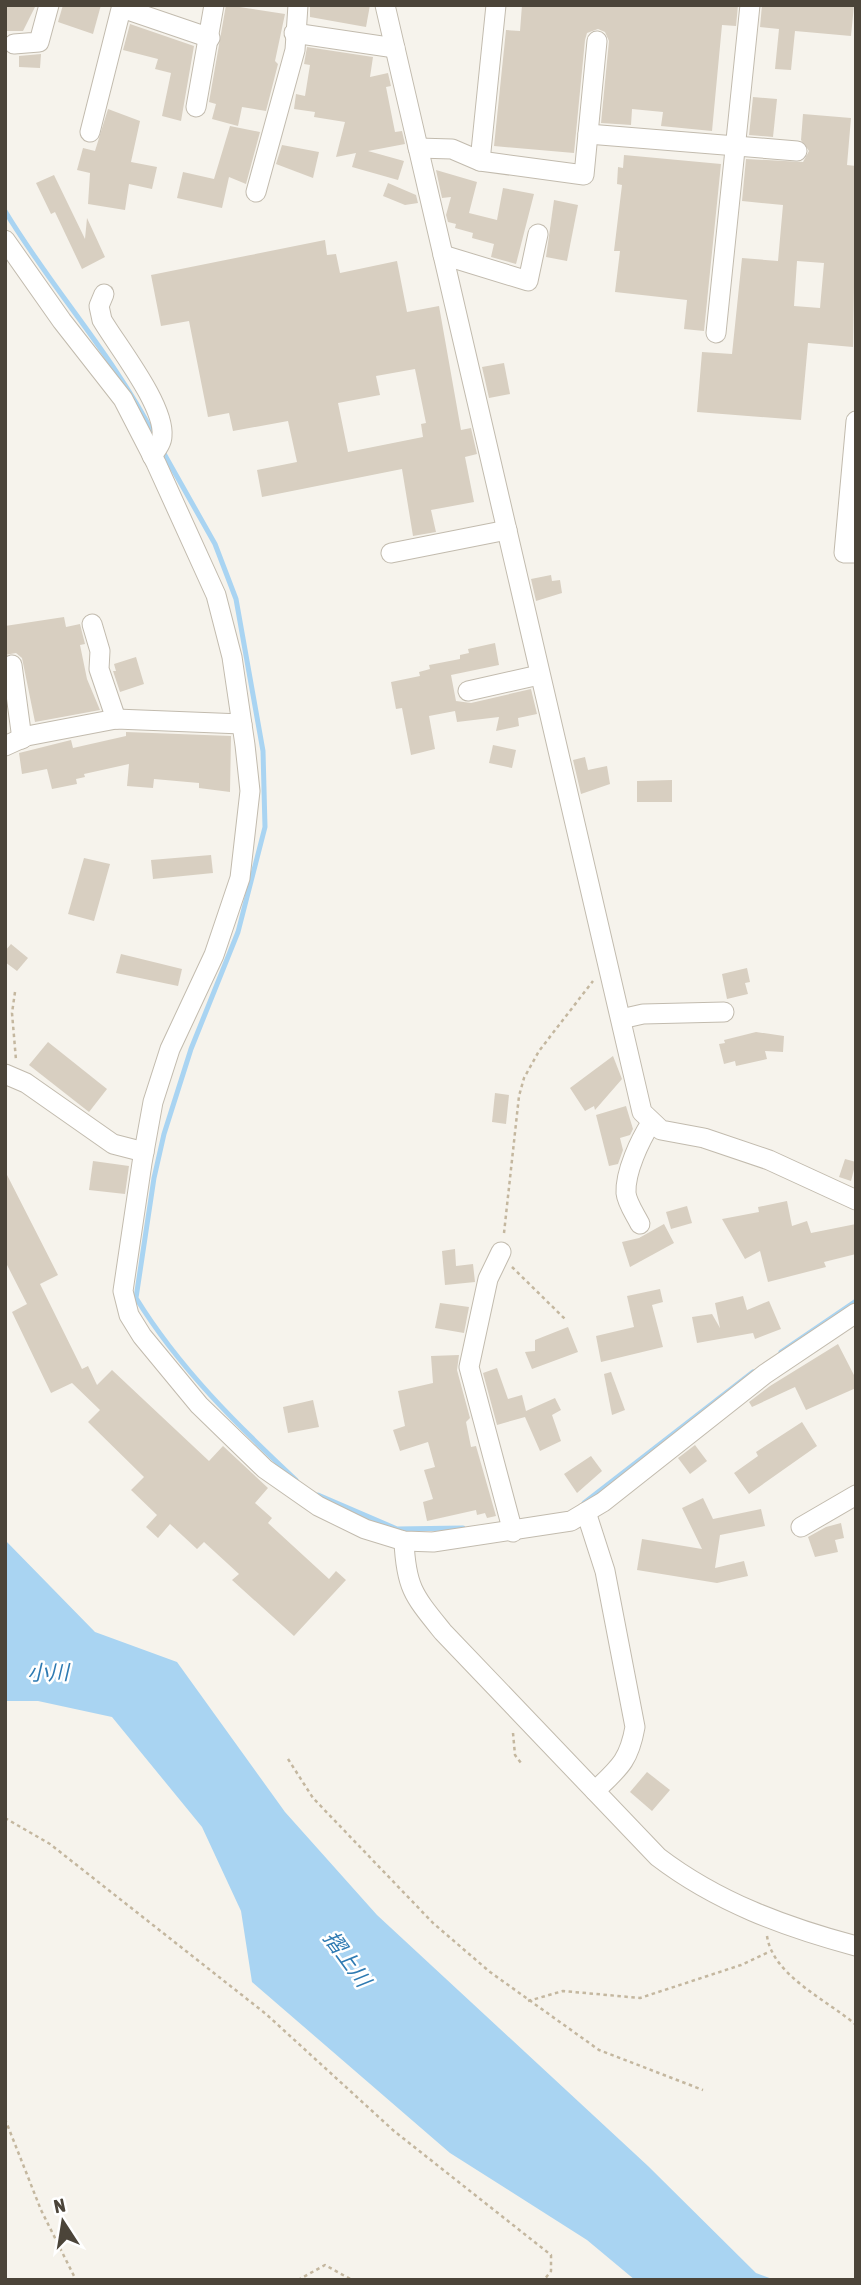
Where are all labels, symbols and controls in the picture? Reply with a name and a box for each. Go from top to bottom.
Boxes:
water label: 小川 [27,1660,71,1684]
water label: 摺上川 [320,1926,377,1993]
north arrow [28,2187,98,2257]
text: N [52,2193,67,2217]

